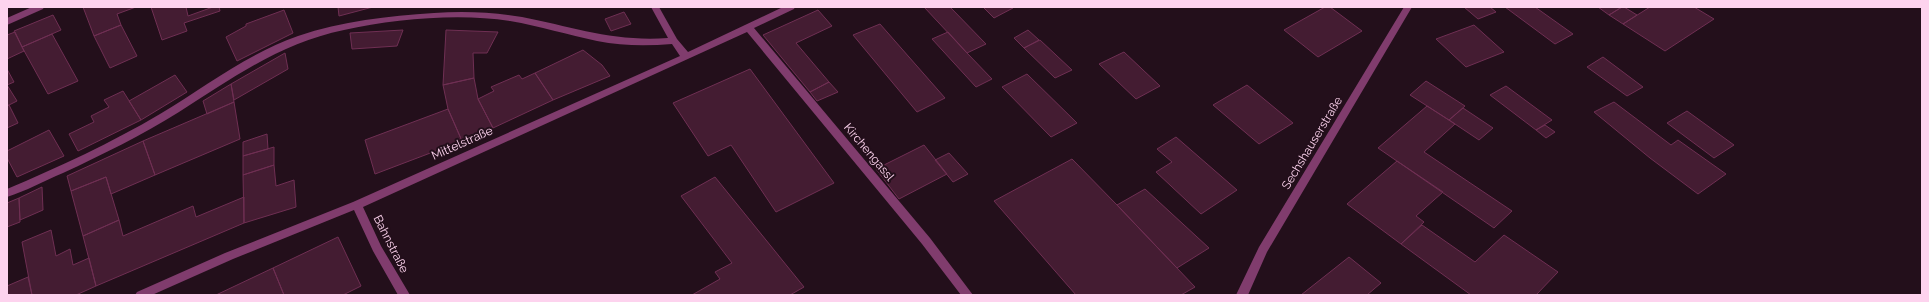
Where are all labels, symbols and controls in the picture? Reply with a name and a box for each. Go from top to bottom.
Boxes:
street label: Sechshauserstraße [1279,94,1345,192]
street label: Kirchengassl [841,120,898,184]
street label: Mittelstraße [429,123,495,163]
street label: Bahnstraße [371,213,411,275]

